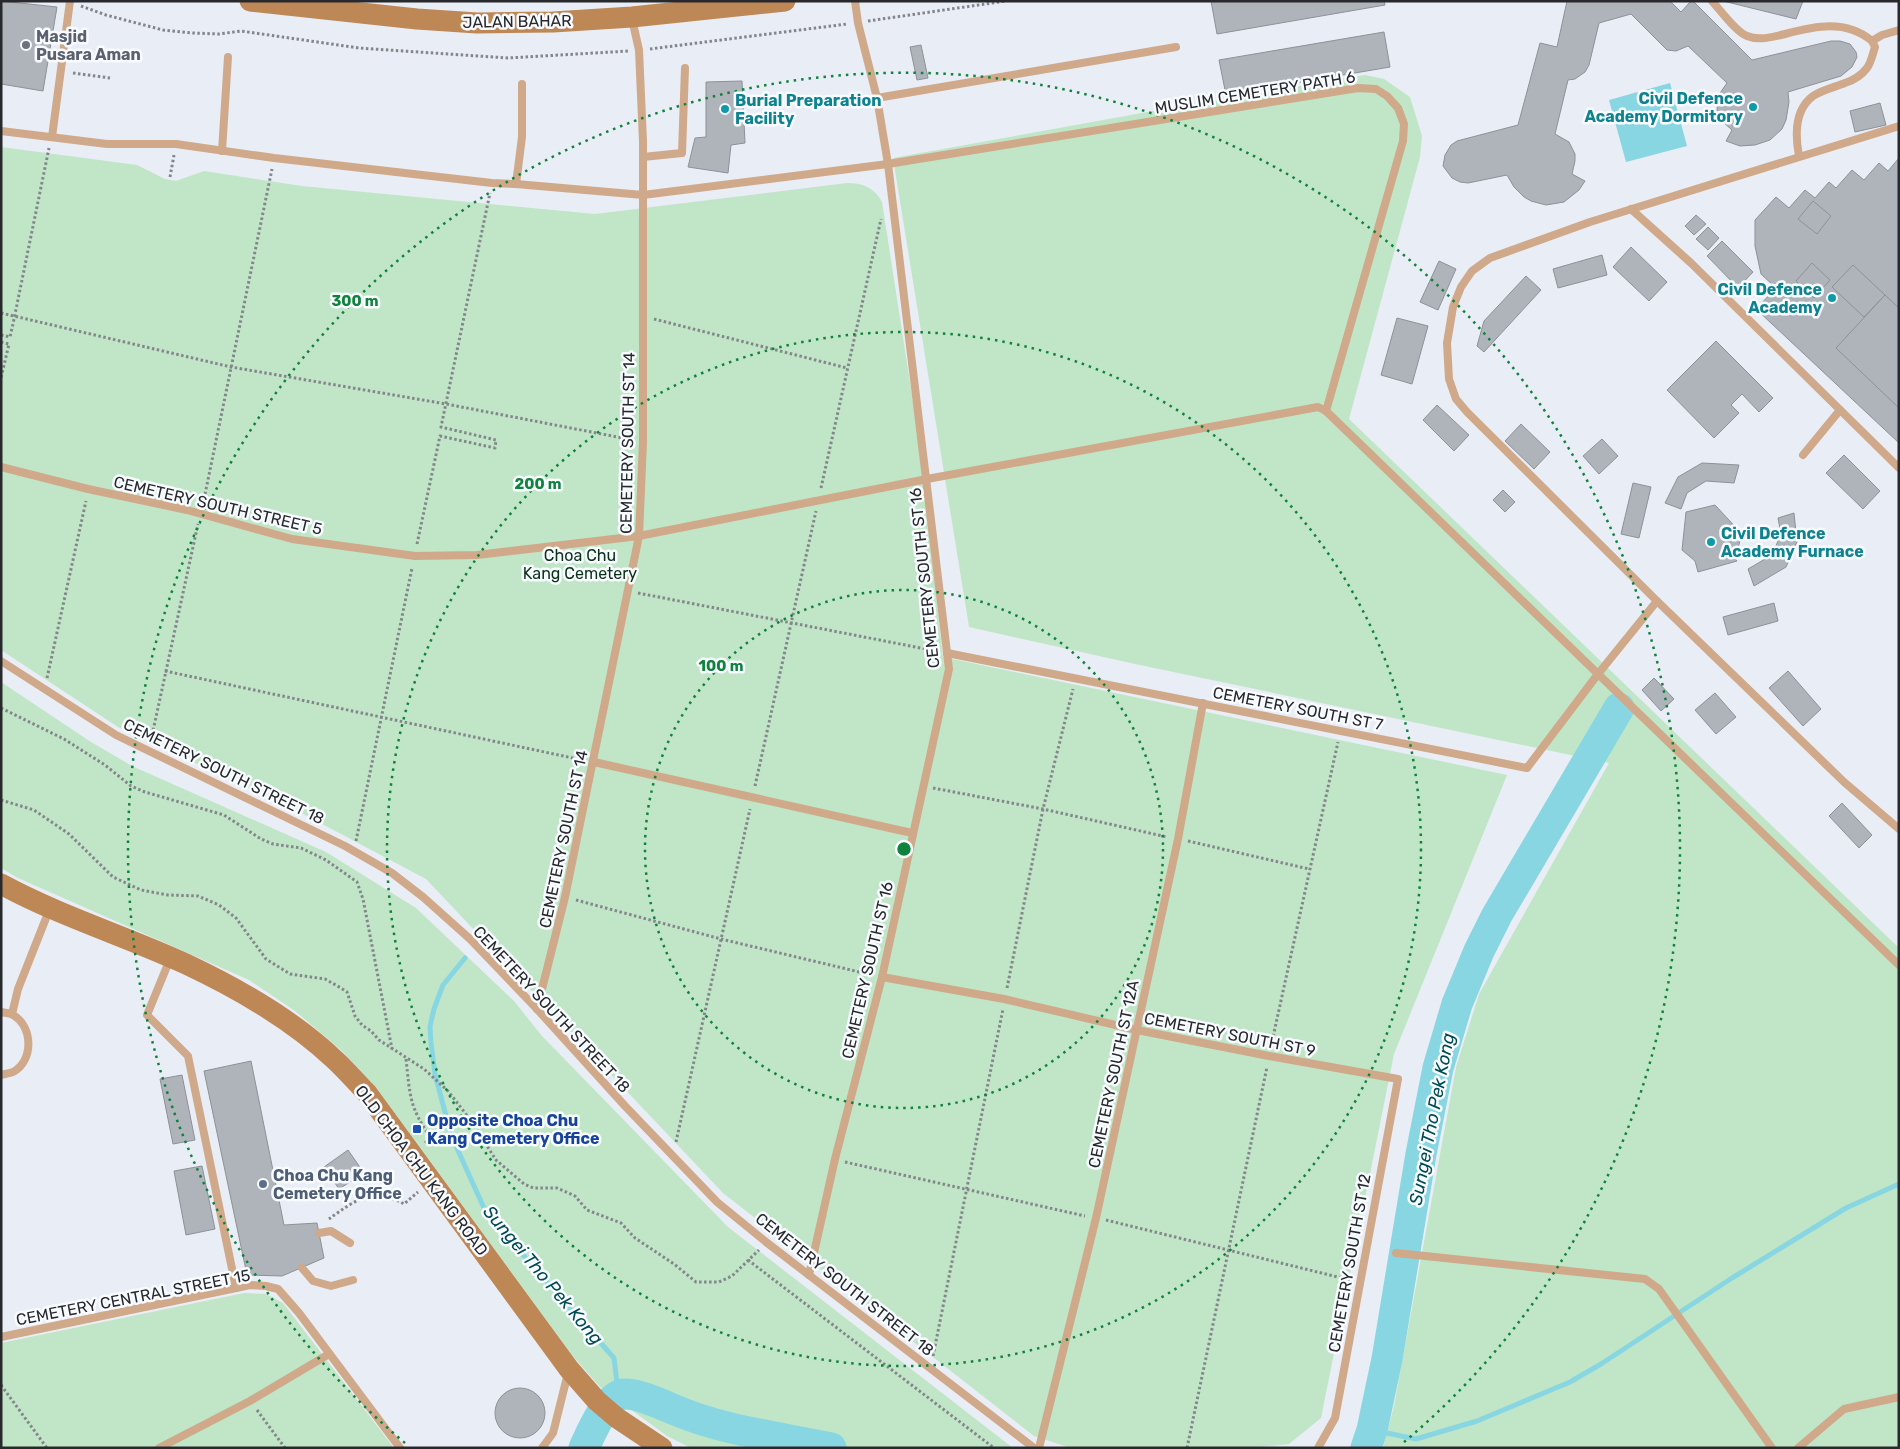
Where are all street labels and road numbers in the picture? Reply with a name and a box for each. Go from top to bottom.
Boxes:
street label: JALAN BAHAR [462,11,572,32]
street label: MUSLIM CEMETERY PATH 6 [1153,67,1357,118]
street label: CEMETERY SOUTH ST 14 [616,352,639,534]
street label: CEMETERY SOUTH STREET 5 [112,472,324,539]
street label: CEMETERY SOUTH ST 16 [906,486,943,669]
street label: CEMETERY SOUTH ST 7 [1211,683,1385,734]
street label: CEMETERY SOUTH STREET 18 [120,714,327,828]
street label: CEMETERY SOUTH ST 14 [535,748,592,930]
street label: CEMETERY SOUTH ST 16 [838,879,897,1061]
street label: CEMETERY SOUTH STREET 18 [469,922,634,1097]
street label: CEMETERY SOUTH ST 12A [1084,978,1143,1170]
street label: CEMETERY SOUTH ST 9 [1143,1009,1317,1060]
street label: OLD CHOA CHU KANG ROAD [351,1082,492,1259]
street label: CEMETERY SOUTH ST 12 [1324,1172,1375,1354]
street label: CEMETERY SOUTH STREET 18 [752,1209,938,1360]
street label: CEMETERY CENTRAL STREET 15 [14,1265,252,1330]

